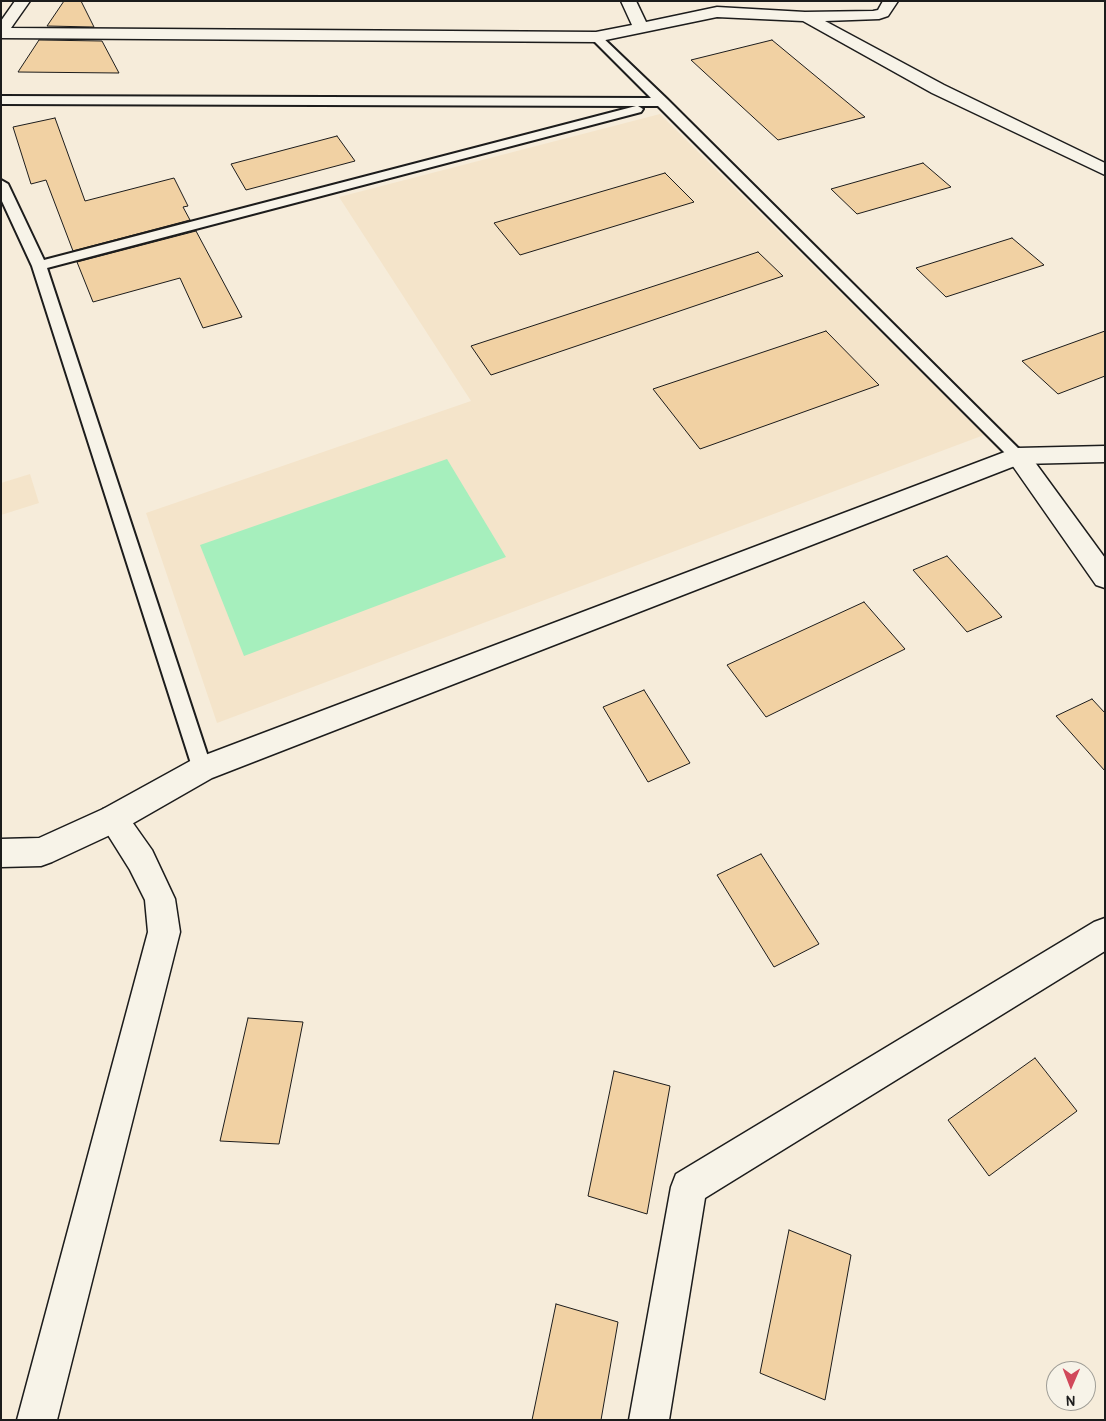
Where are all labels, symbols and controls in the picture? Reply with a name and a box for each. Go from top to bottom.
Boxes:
north arrow [1046,1361,1096,1411]
text: N [1066,1392,1076,1409]

